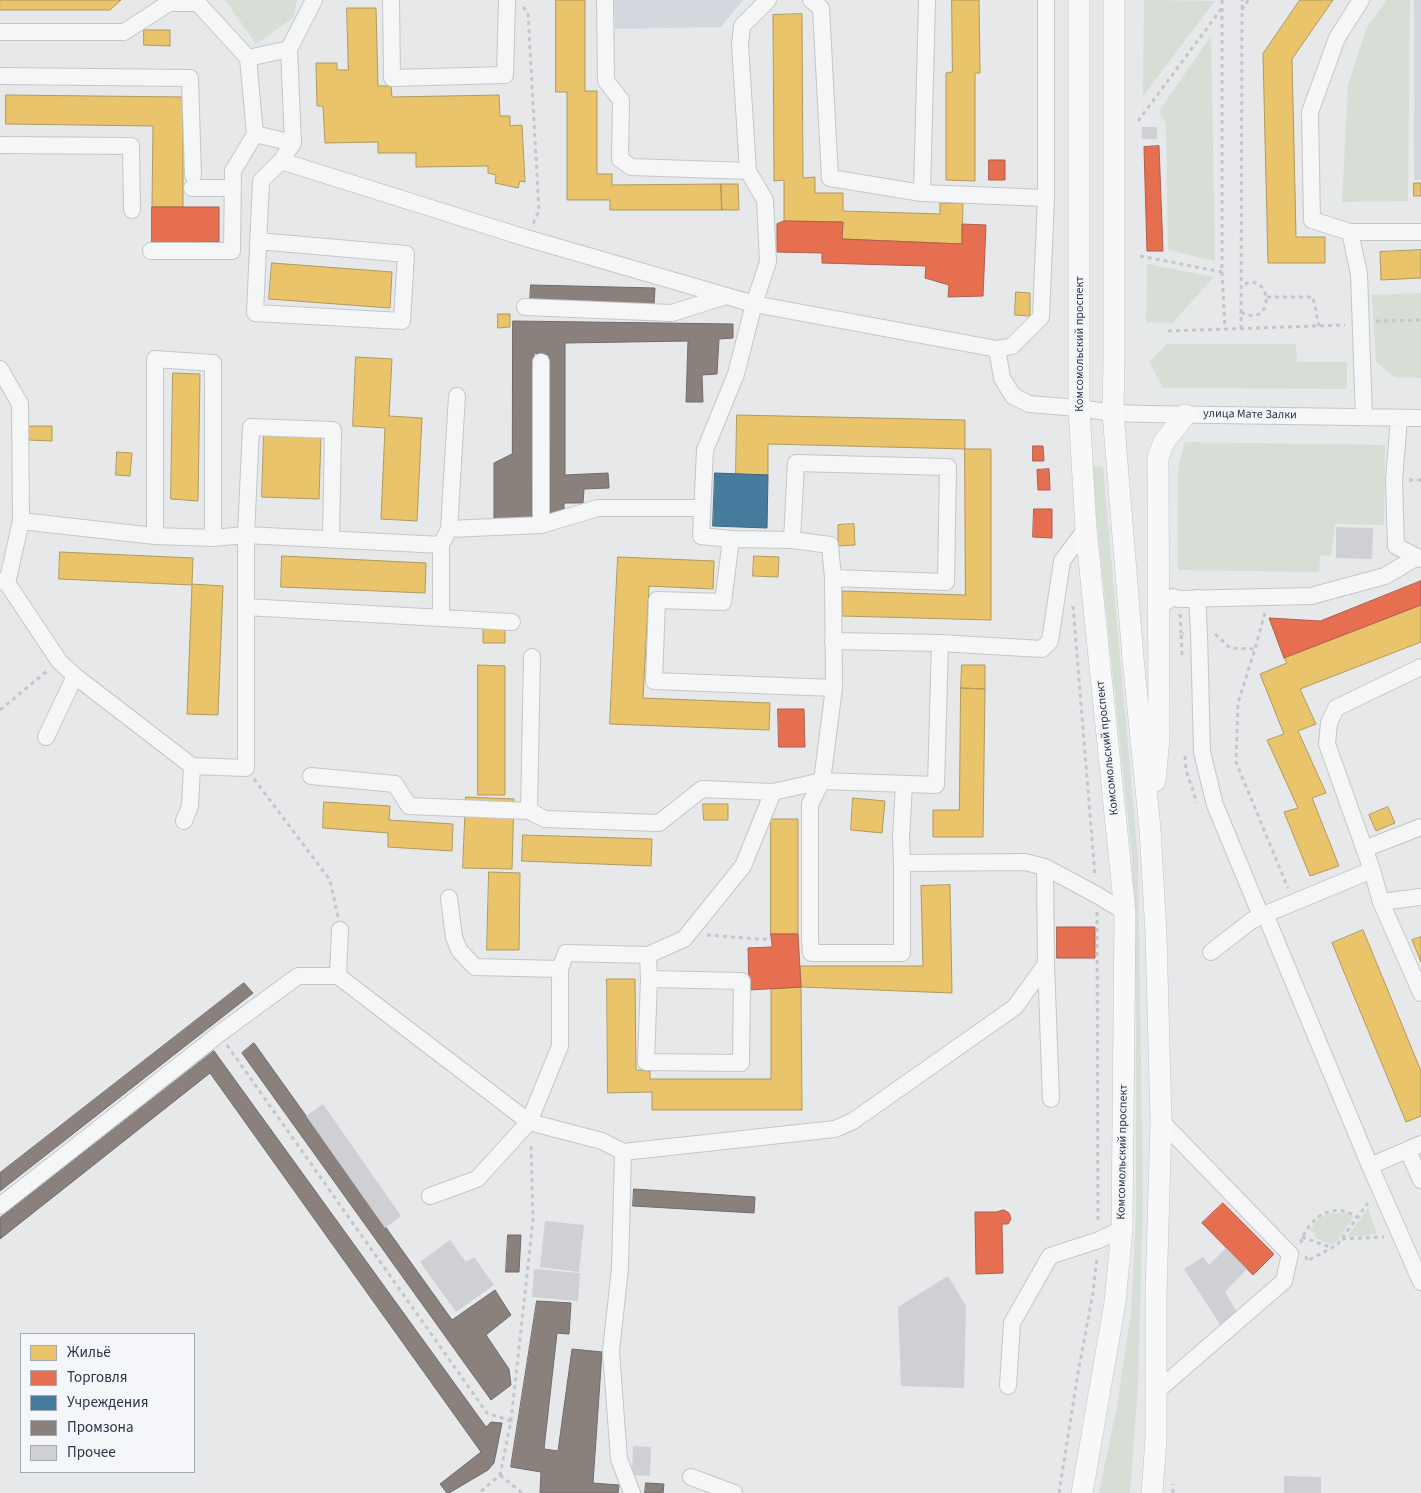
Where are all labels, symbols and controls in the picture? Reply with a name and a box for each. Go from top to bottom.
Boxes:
street label: Комсомольский проспект [1073,276,1087,412]
street label: улица Мате Залки [1203,407,1297,423]
street label: Комсомольский проспект [1094,680,1122,816]
street label: Комсомольский проспект [1115,1084,1131,1220]
legend [20,1333,195,1473]
text: Жильё [67,1342,111,1363]
text: Торговля [67,1367,127,1388]
text: Учреждения [67,1392,148,1413]
text: Промзона [67,1417,134,1438]
text: Прочее [67,1442,116,1463]

